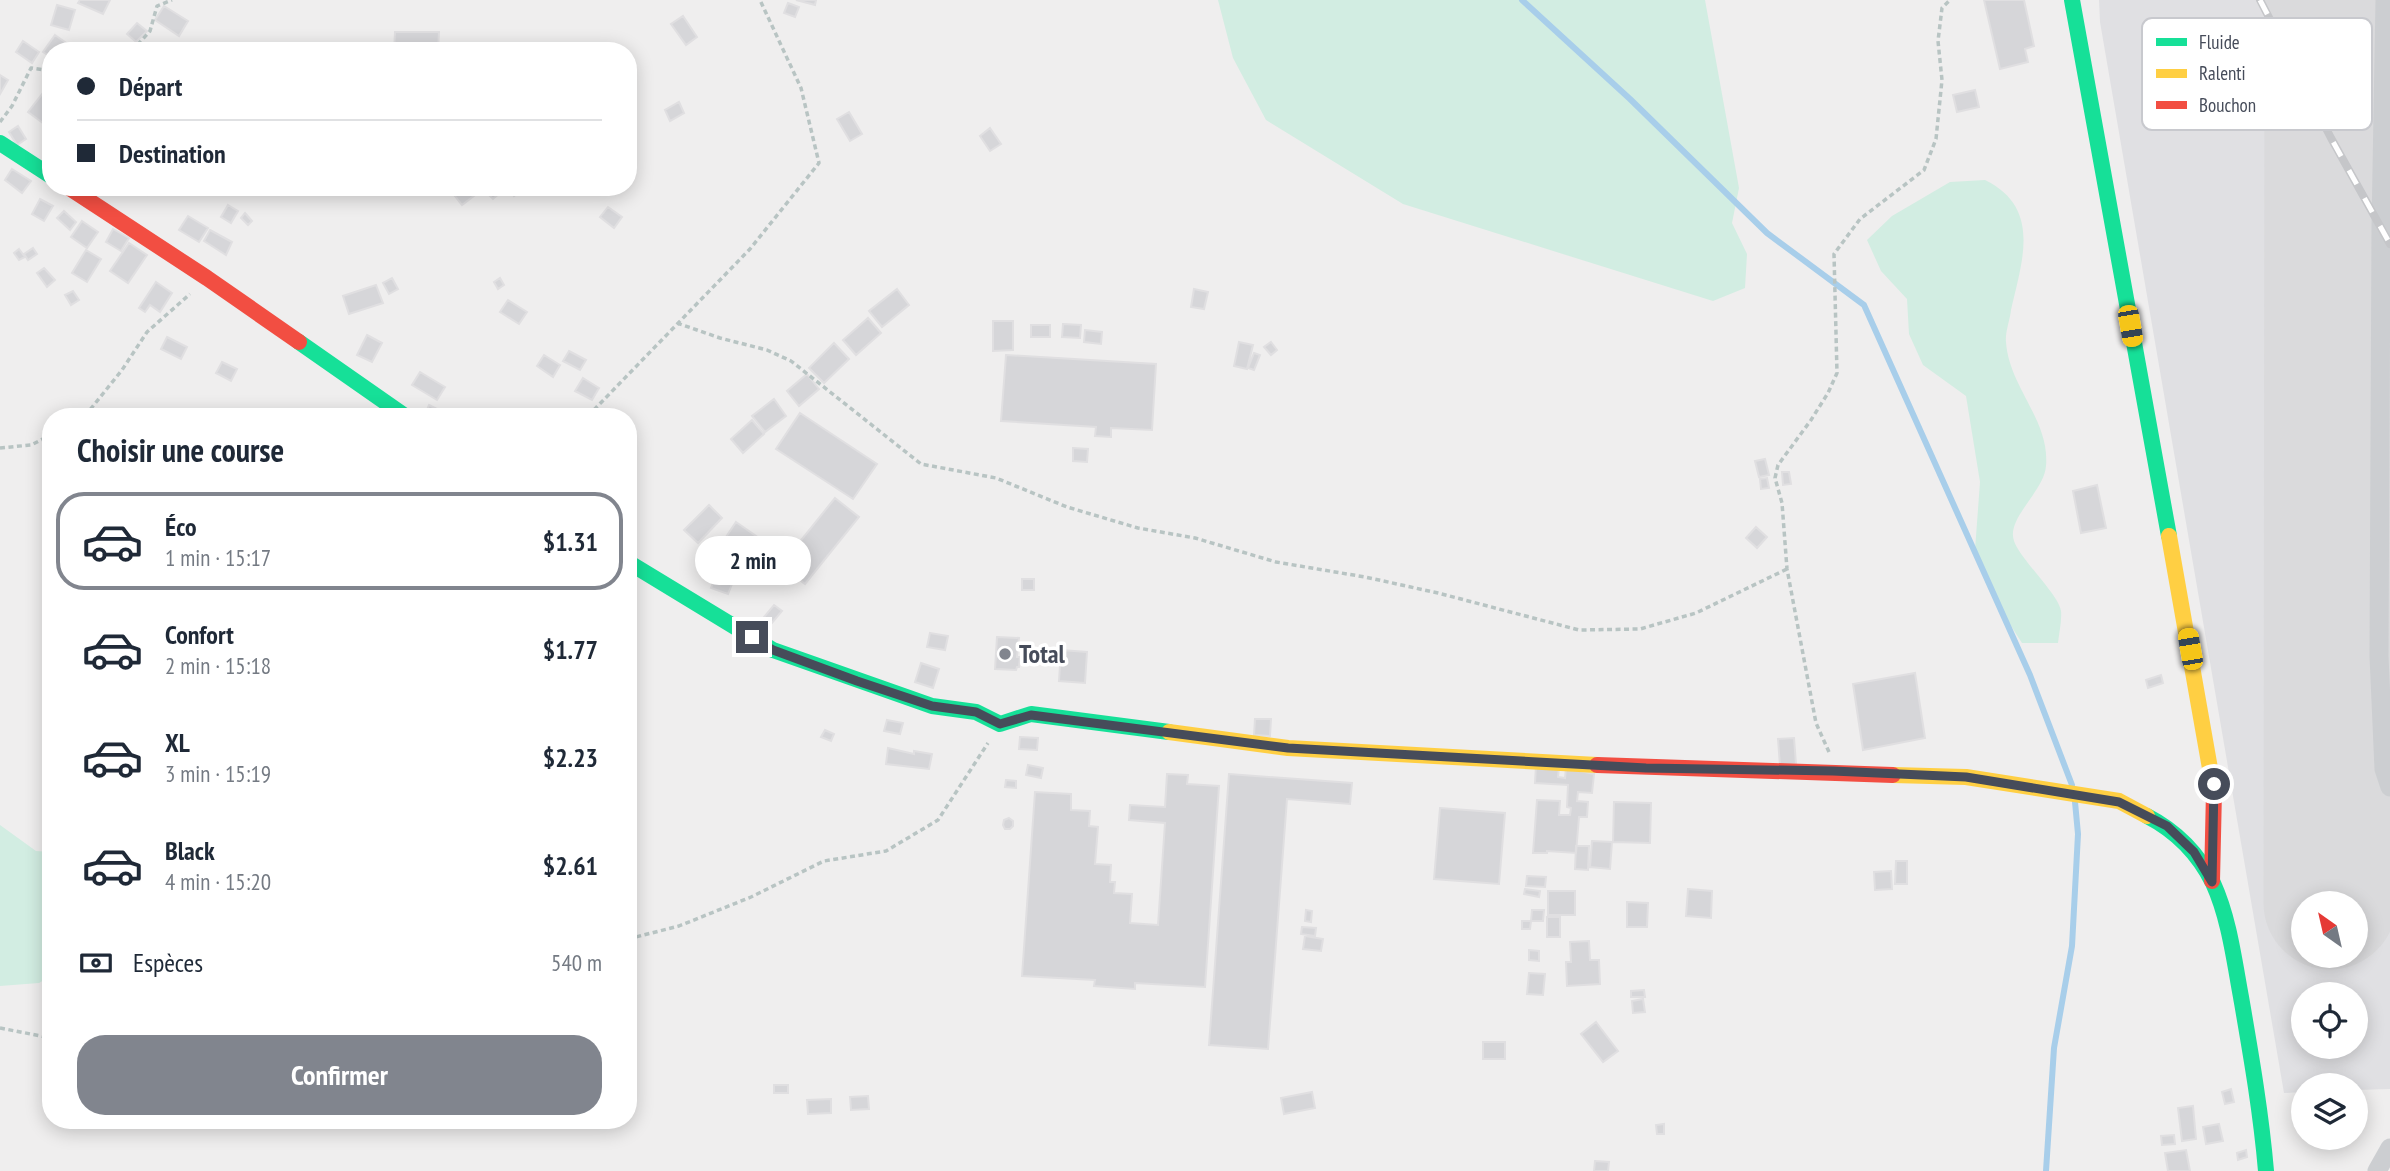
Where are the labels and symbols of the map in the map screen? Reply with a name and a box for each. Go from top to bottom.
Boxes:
legend [2142,18,2372,130]
text: Fluide [2199,30,2240,54]
text: Ralenti [2199,61,2246,85]
text: Bouchon [2199,93,2256,117]
car [2117,303,2144,349]
callout: 2 min [694,536,810,584]
route end [736,621,768,653]
car [2177,626,2204,672]
place label: Total [1019,637,1065,670]
marker: Total [997,646,1013,662]
route start [2198,768,2230,800]
north arrow [2291,891,2368,968]

